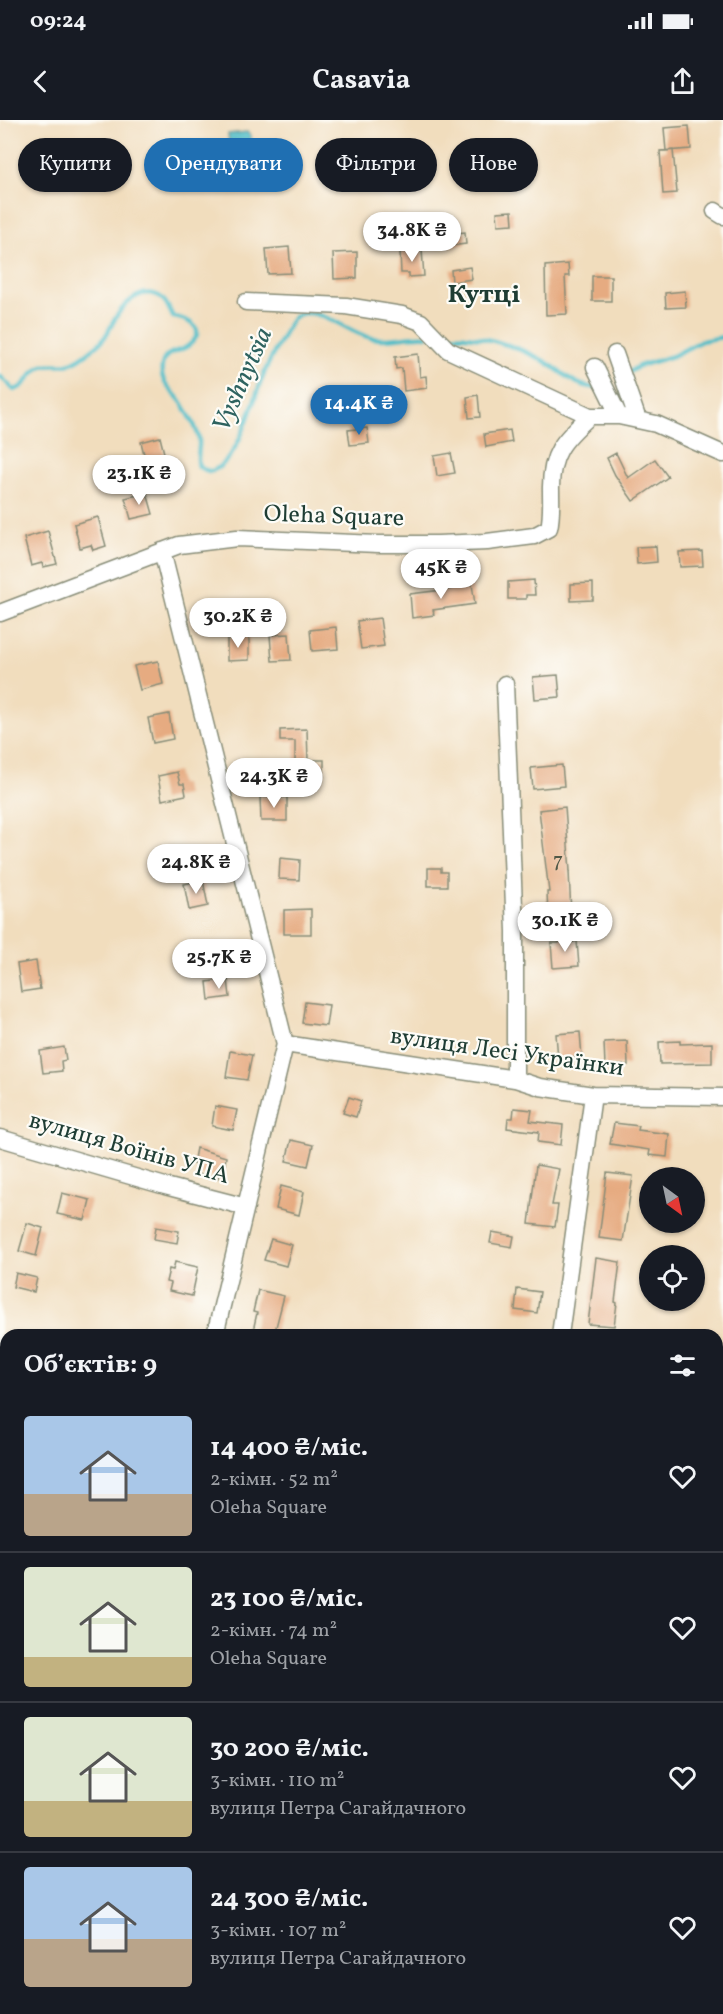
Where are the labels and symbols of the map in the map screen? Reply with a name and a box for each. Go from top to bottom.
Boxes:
pin: 34.8K ₴ [357,212,467,263]
district label: Кутці [447,277,521,313]
water label: Vyshnytsia [204,322,282,438]
pin: 14.4K ₴ [304,385,414,436]
pin: 23.1K ₴ [84,455,194,506]
street label: Oleha Square [263,498,405,536]
pin: 45K ₴ [399,549,483,600]
pin: 30.2K ₴ [183,598,293,649]
pin: 24.3K ₴ [219,758,329,809]
pin: 24.8K ₴ [141,844,251,895]
house number: 7 [553,847,563,876]
pin: 30.1K ₴ [510,902,620,953]
pin: 25.7K ₴ [164,939,274,990]
street label: вулиця Лесі Українки [388,1020,626,1086]
street label: вулиця Воїнів УПА [25,1104,233,1194]
north arrow [639,1167,705,1233]

